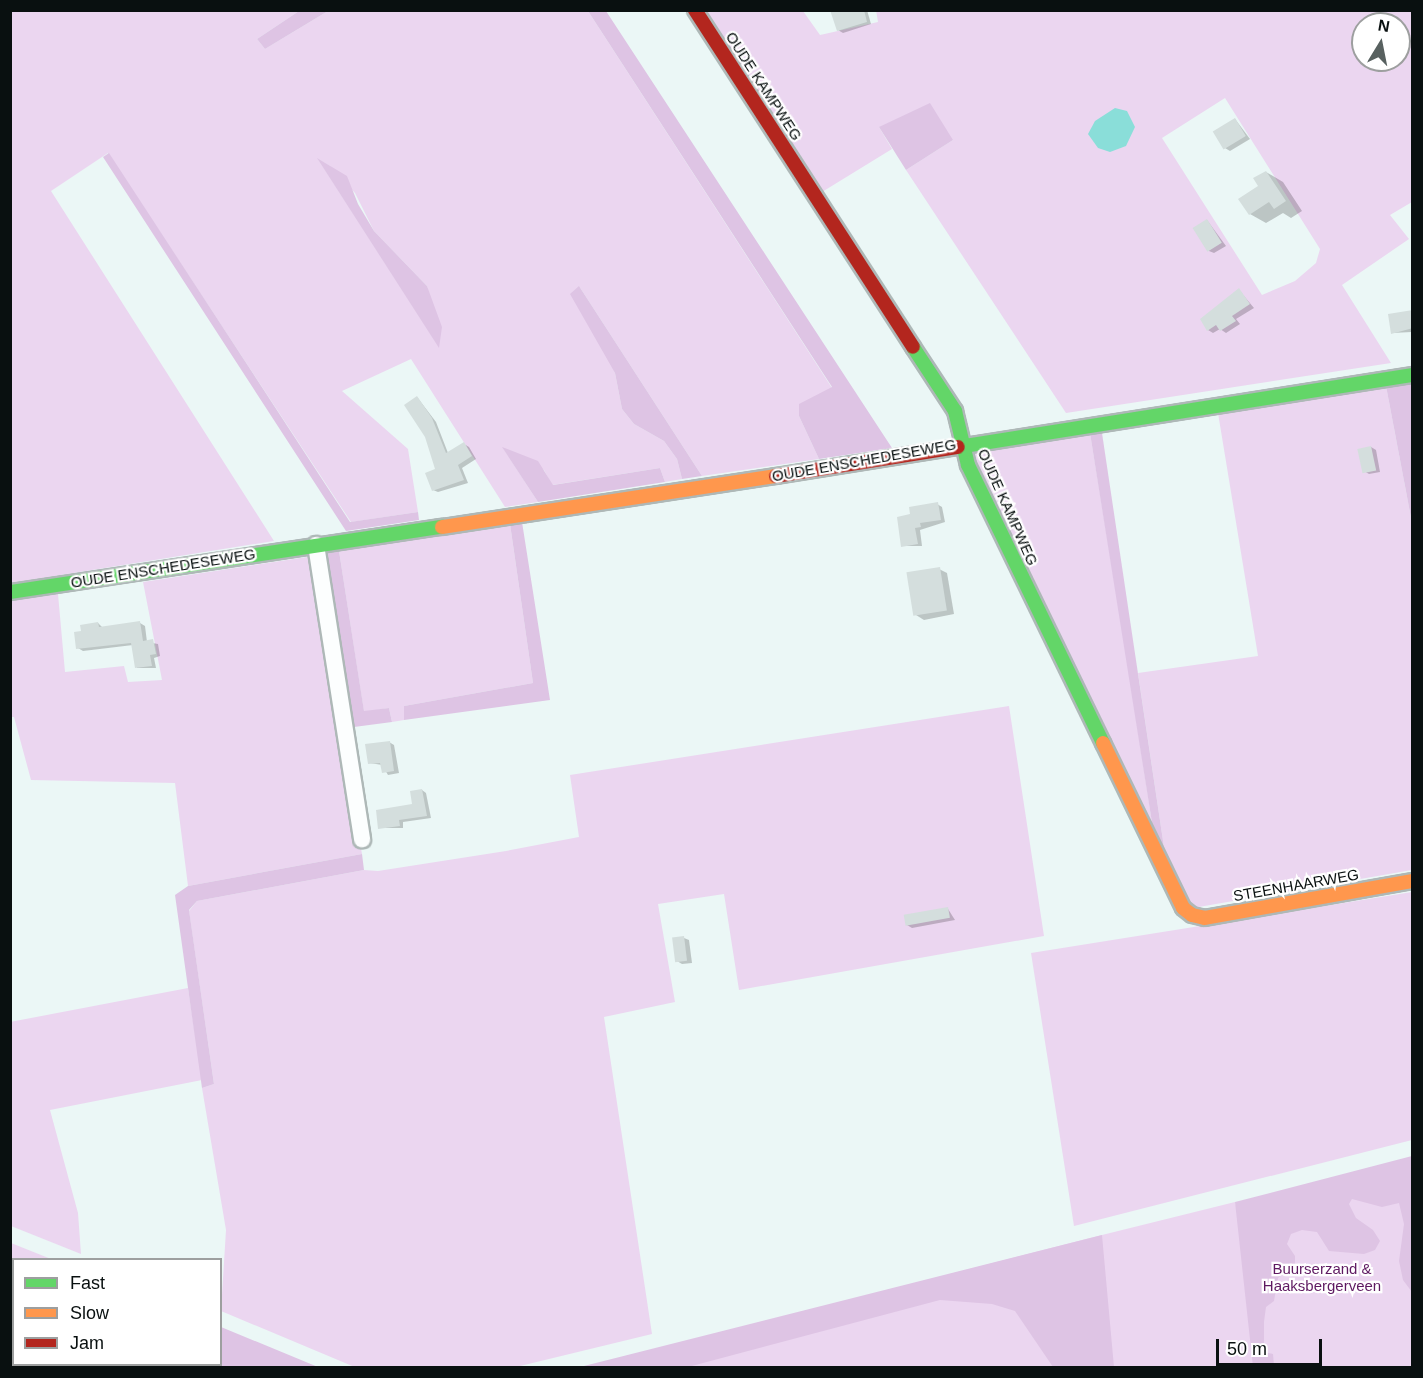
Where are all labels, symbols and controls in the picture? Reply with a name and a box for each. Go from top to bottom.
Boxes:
north arrow [1351,12,1411,72]
text: N [1377,16,1391,35]
street label: OUDE KAMPWEG [722,28,806,144]
street label: OUDE ENSCHEDESEWEG [771,435,957,485]
street label: OUDE KAMPWEG [974,446,1042,568]
street label: OUDE ENSCHEDESEWEG [69,545,257,591]
street label: STEENHAARWEG [1232,865,1360,905]
legend [12,1258,222,1366]
park label: Buurserzand & Haaksbergerveen [1263,1259,1381,1294]
text: Fast [70,1273,105,1293]
text: Slow [70,1303,109,1323]
scale bar [1219,1327,1326,1365]
text: Jam [70,1333,104,1353]
text: 50 m [1227,1339,1267,1359]

